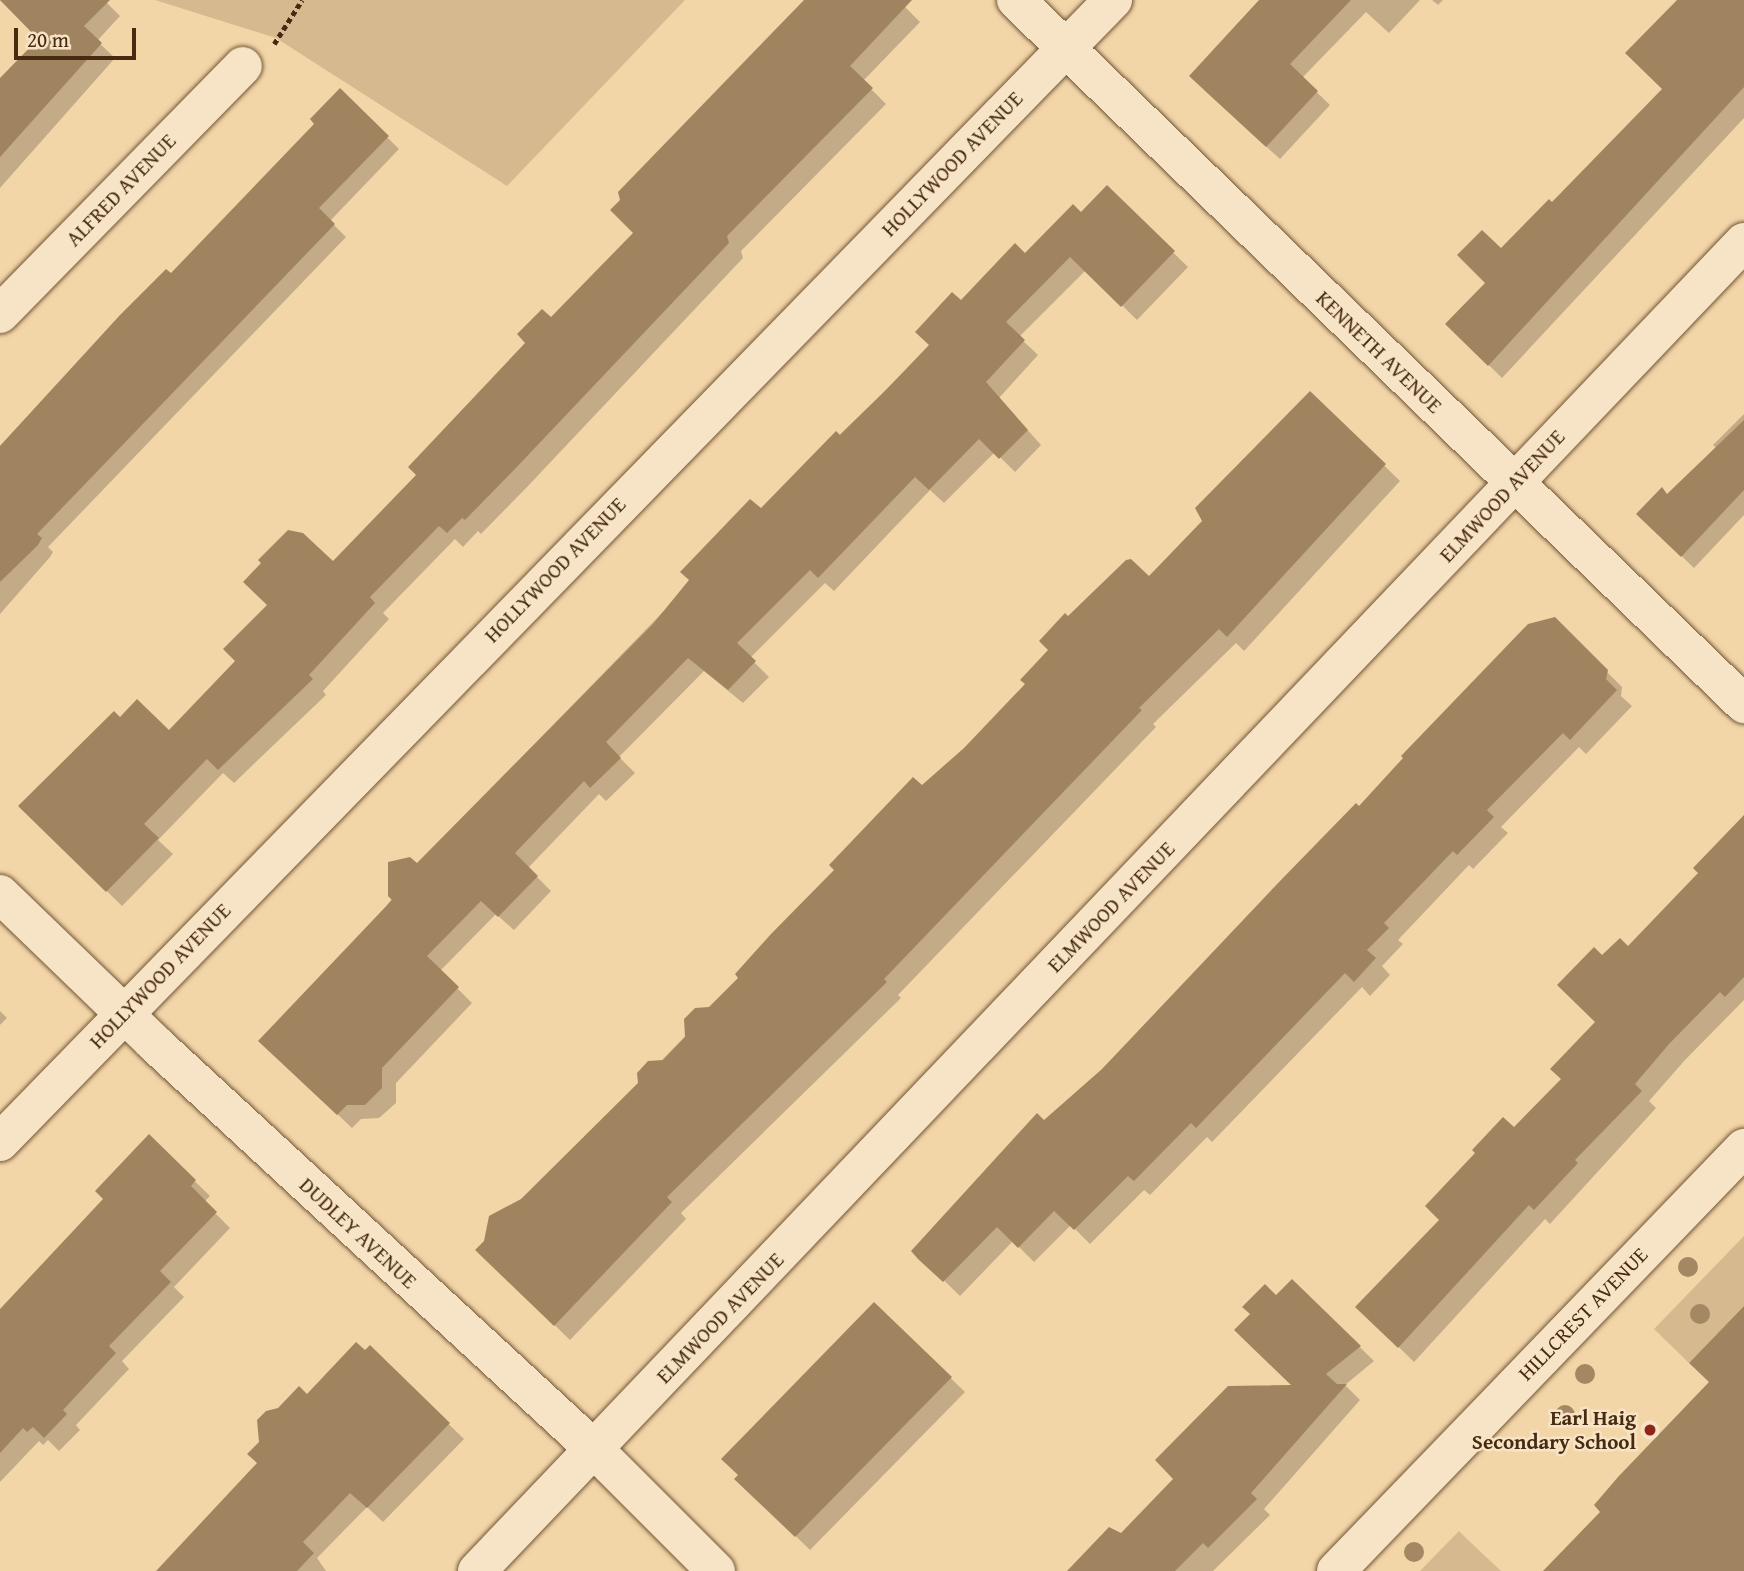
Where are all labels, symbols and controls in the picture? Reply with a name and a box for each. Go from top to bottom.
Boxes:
scale bar [18,14,140,58]
text: 20 m [27,24,69,55]
street label: HOLLYWOOD AVENUE [876,86,1028,242]
street label: ALFRED AVENUE [61,128,181,252]
street label: KENNETH AVENUE [1311,286,1447,418]
street label: ELMWOOD AVENUE [1434,424,1570,568]
street label: HOLLYWOOD AVENUE [479,492,631,648]
street label: ELMWOOD AVENUE [1042,836,1180,978]
street label: HOLLYWOOD AVENUE [84,898,236,1054]
street label: DUDLEY AVENUE [294,1172,422,1294]
street label: HILLCREST AVENUE [1513,1242,1653,1386]
street label: ELMWOOD AVENUE [651,1247,789,1389]
place label: Earl Haig Secondary School [1472,1405,1636,1455]
marker: Earl Haig Secondary School [1642,1422,1658,1438]

